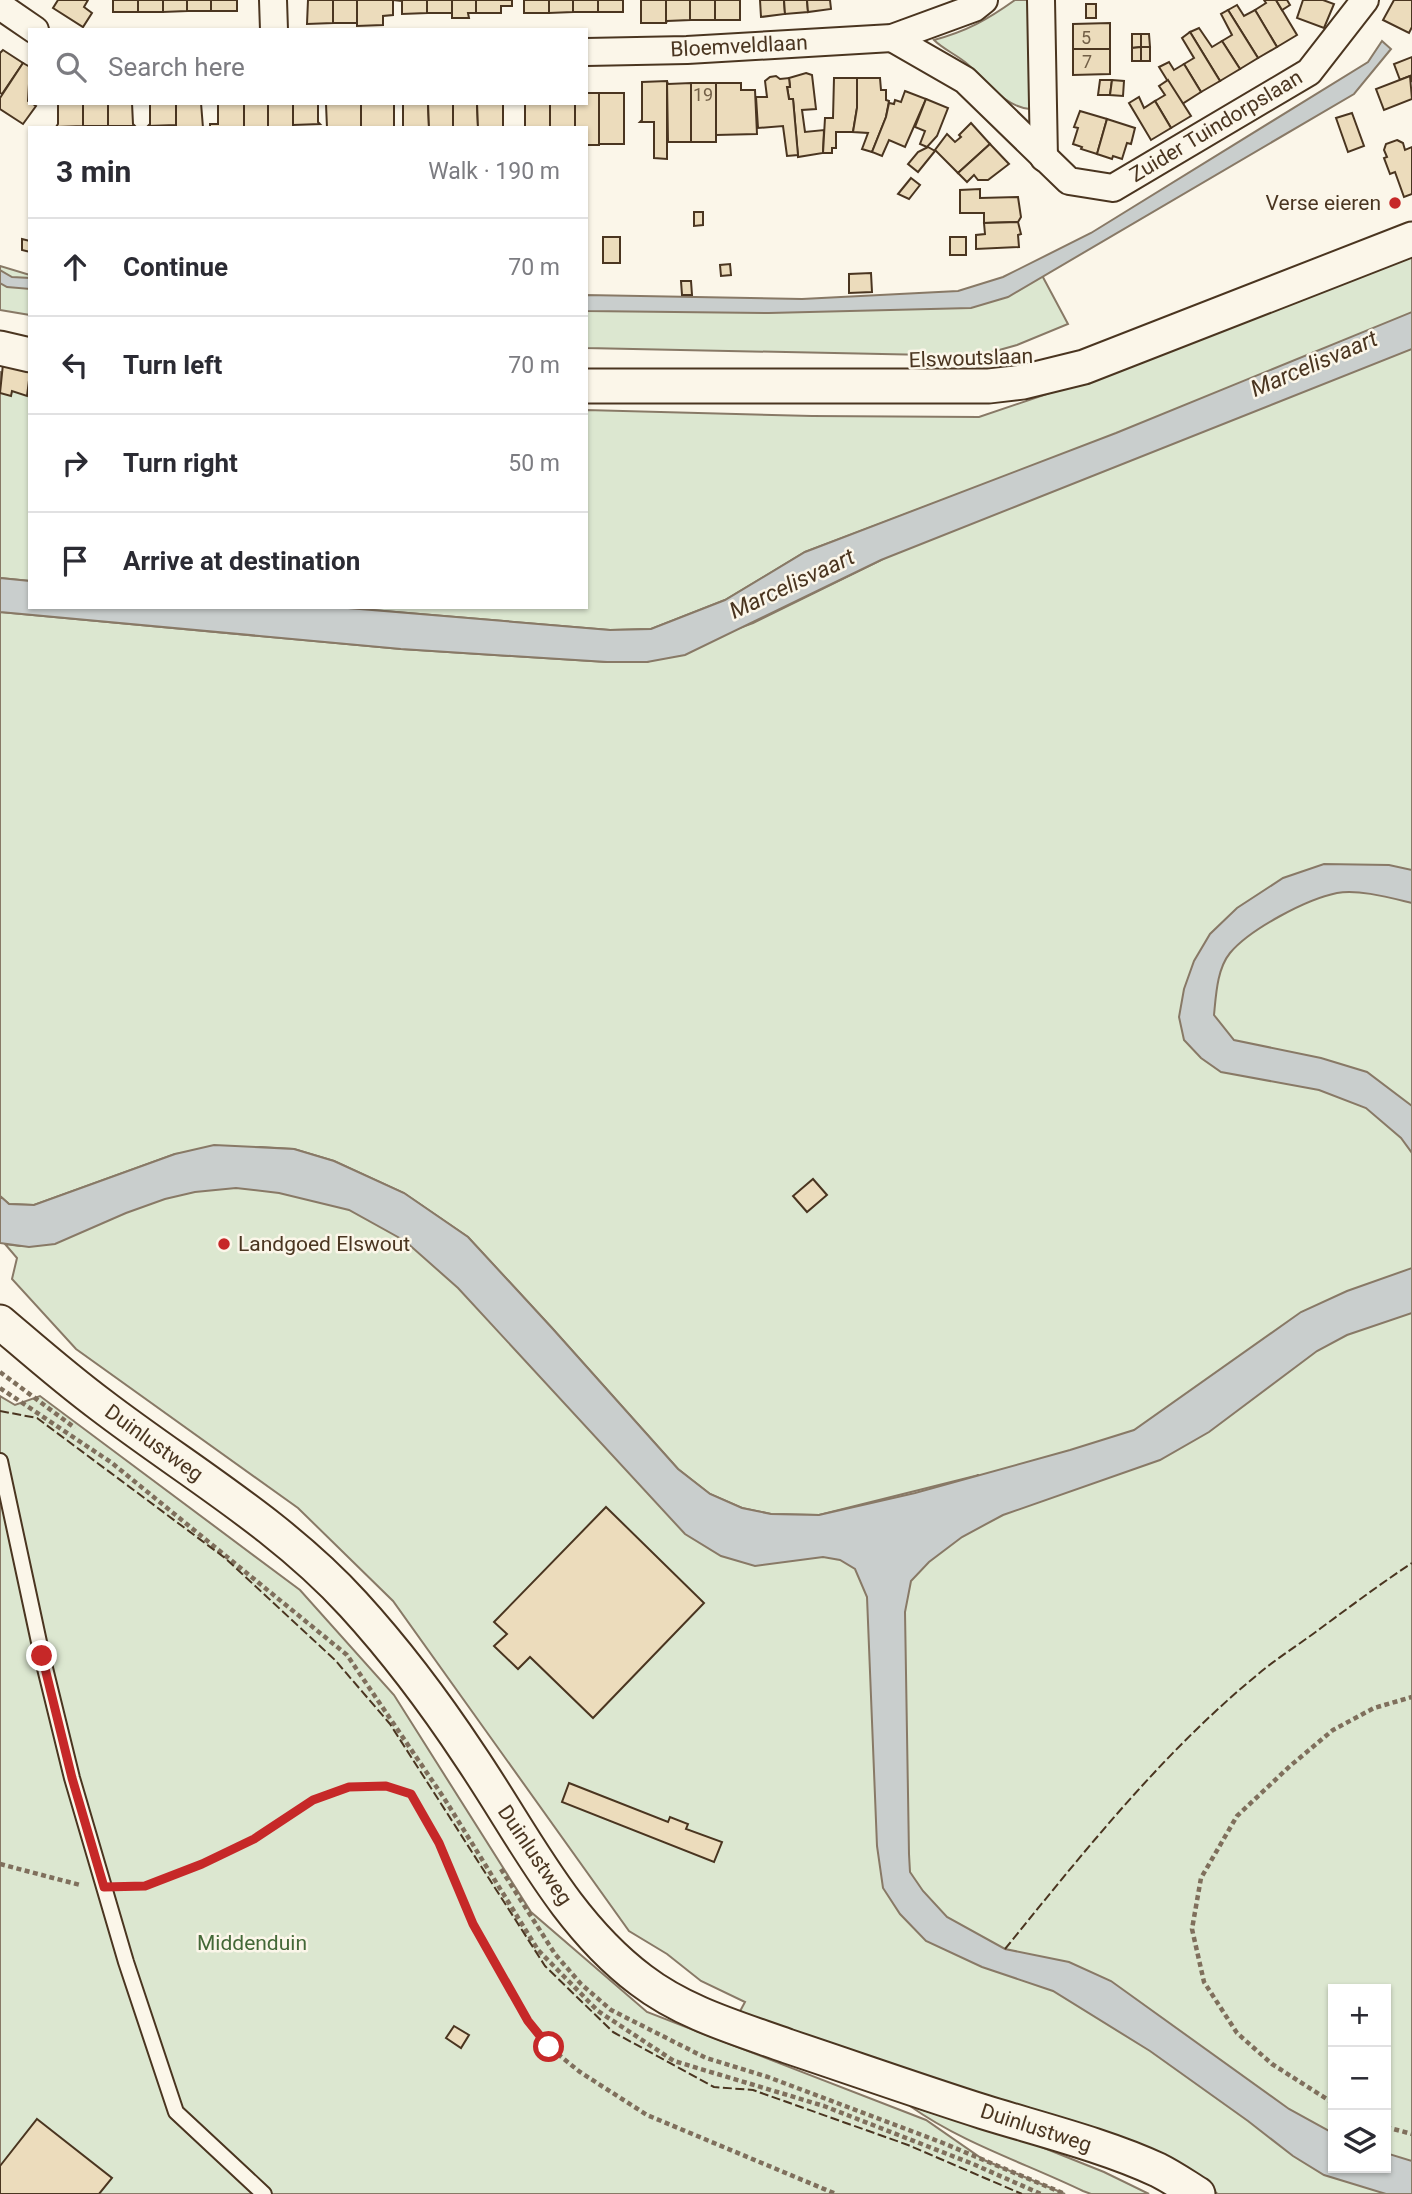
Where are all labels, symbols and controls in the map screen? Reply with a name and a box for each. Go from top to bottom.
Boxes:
house number: 5 [1081,27,1091,48]
search box [28,28,588,105]
street label: Bloemveldlaan [670,30,808,62]
icon: search [52,48,90,86]
house number: 7 [1082,51,1092,72]
text: Search here [108,52,245,82]
street label: Zuider Tuindorpslaan [1125,65,1307,187]
house number: 19 [693,84,713,105]
text: 3 min [56,154,131,189]
text: Walk · 190 m [428,158,560,185]
place label: Verse eieren [1266,191,1381,215]
marker: Verse eieren [1387,195,1403,211]
icon: ahead [56,248,94,286]
text: Continue [123,252,228,282]
text: 70 m [508,254,560,281]
water label: Marcelisvaart [1247,325,1382,403]
street label: Elswoutslaan [908,344,1034,372]
icon: left [56,346,94,384]
text: Turn left [123,350,222,380]
text: 70 m [508,352,560,379]
icon: right [56,444,94,482]
text: Turn right [123,448,238,478]
text: 50 m [508,450,560,477]
icon: arrive [56,542,94,580]
water label: Marcelisvaart [725,543,860,625]
text: Arrive at destination [123,546,360,576]
place label: Landgoed Elswout [238,1232,410,1256]
marker: Landgoed Elswout [216,1236,232,1252]
street label: Duinlustweg [100,1399,208,1487]
route end [26,1640,57,1671]
street label: Duinlustweg [493,1801,577,1909]
park label: Middenduin [197,1931,307,1955]
map controls [1328,1984,1391,2173]
button: + [1328,1984,1391,2047]
route start [533,2031,564,2062]
button: − [1328,2047,1391,2110]
street label: Duinlustweg [978,2099,1094,2157]
button: layers [1328,2110,1391,2173]

